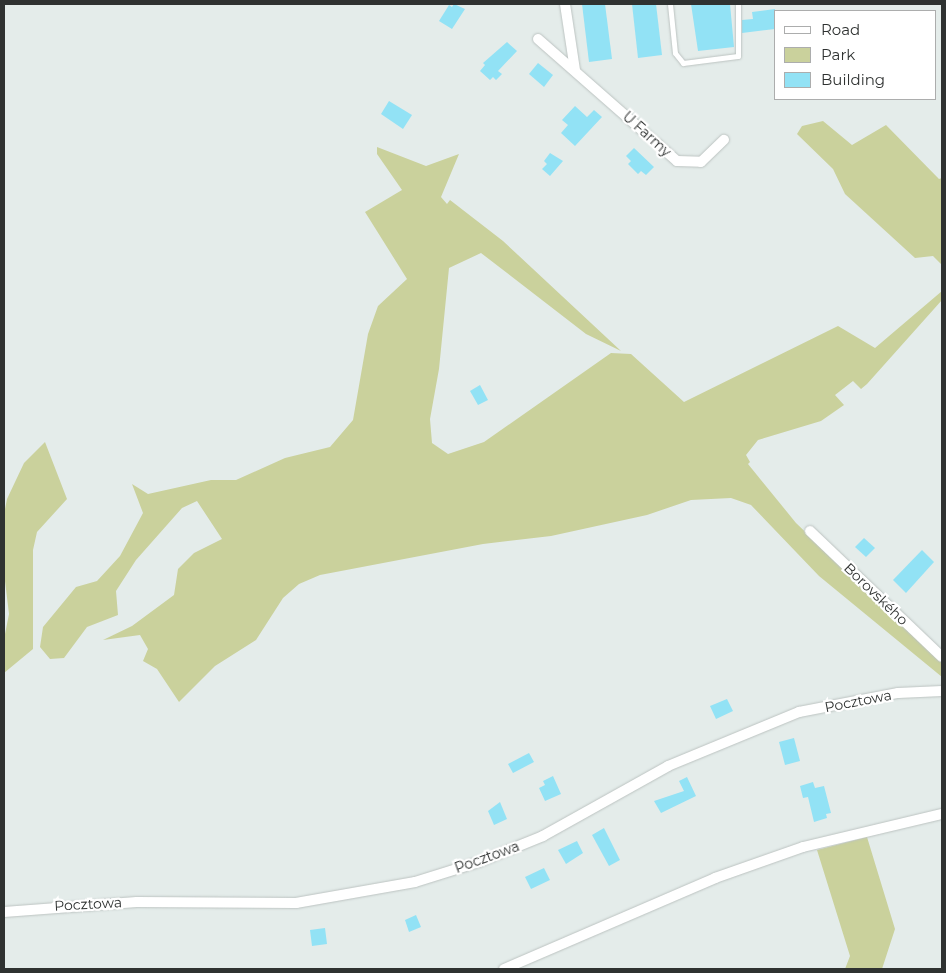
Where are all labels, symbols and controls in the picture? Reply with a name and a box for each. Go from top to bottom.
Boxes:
legend [774,10,936,100]
text: Road [821,20,860,39]
text: Park [821,45,855,64]
text: Building [821,70,885,89]
street label: U Farmy [619,108,675,160]
street label: Borovského [841,559,911,629]
street label: Pocztowa [823,686,893,716]
street label: Pocztowa [452,838,522,876]
street label: Pocztowa [54,894,122,914]

